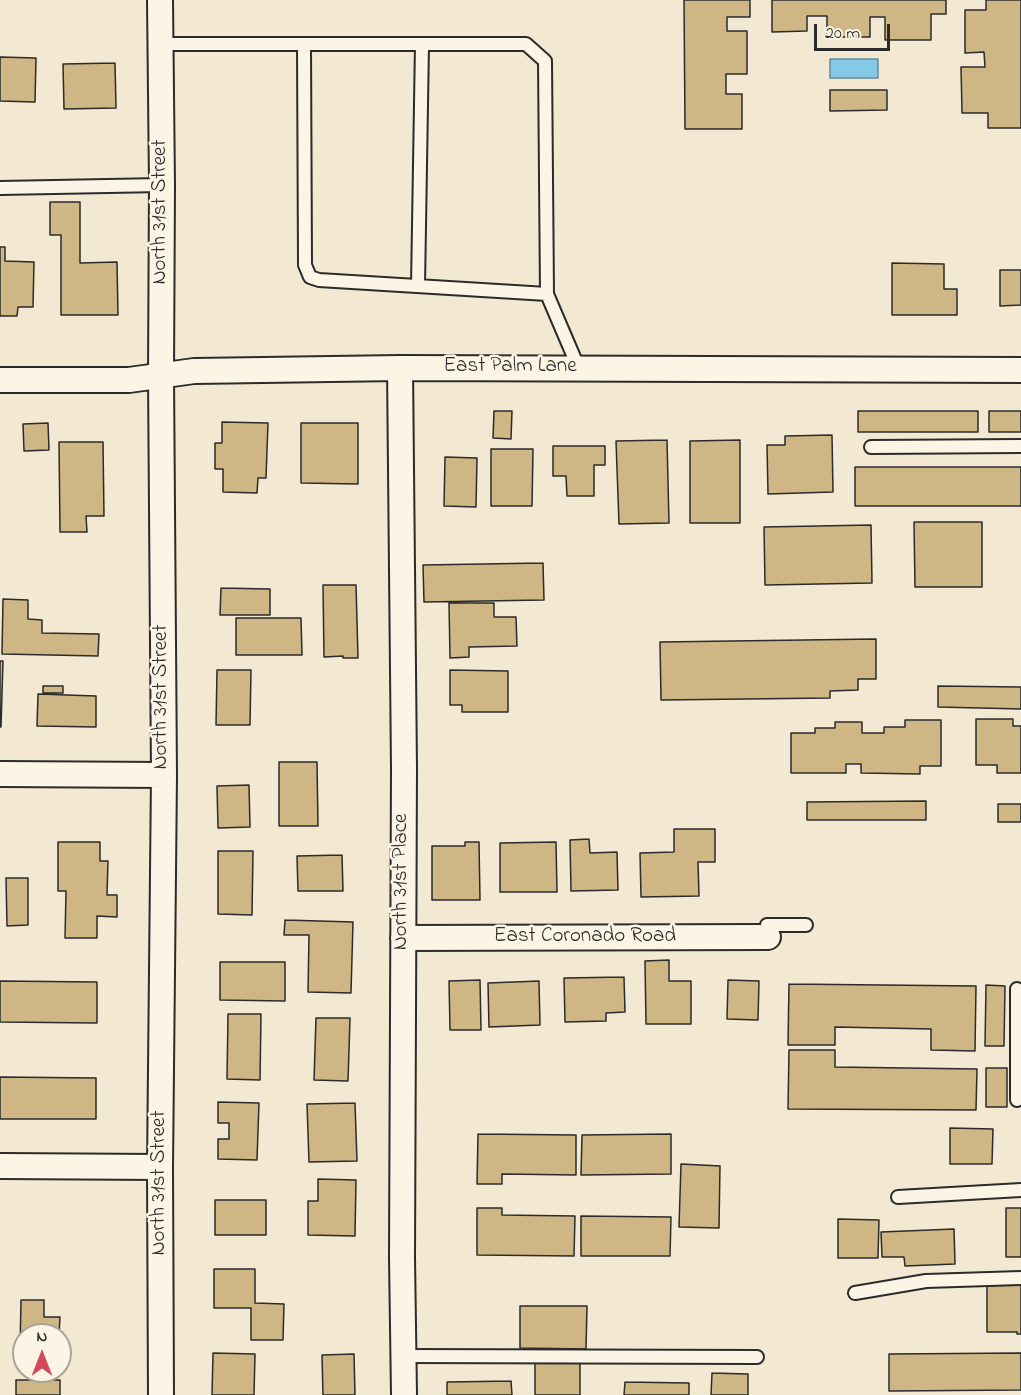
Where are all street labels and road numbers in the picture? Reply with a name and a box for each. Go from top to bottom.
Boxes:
street label: North 31st Street [149,139,175,285]
street label: East Palm Lane [443,355,577,381]
street label: North 31st Street [150,624,176,770]
street label: North 31st Place [390,814,416,950]
street label: East Coronado Road [494,925,676,951]
street label: North 31st Street [148,1110,174,1256]

